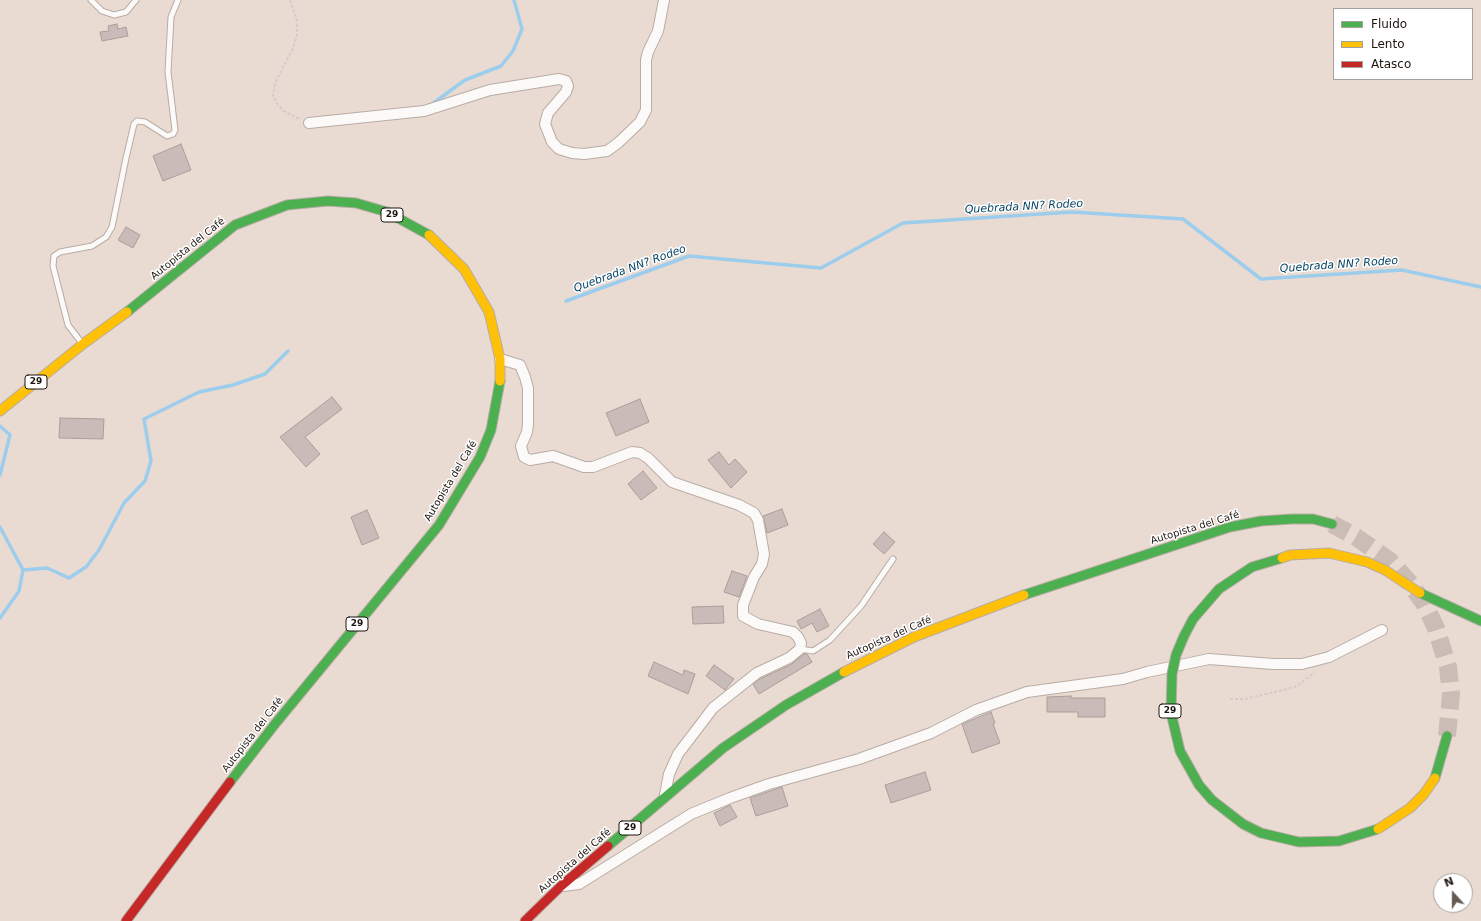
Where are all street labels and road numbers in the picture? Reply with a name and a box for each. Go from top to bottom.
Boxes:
road number: 29 [381,208,403,222]
street label: Autopista del Café [148,215,228,283]
road number: 29 [25,375,47,389]
street label: Autopista del Café [422,438,480,524]
street label: Autopista del Café [1149,509,1241,547]
street label: Autopista del Café [845,614,933,662]
road number: 29 [346,617,368,631]
street label: Autopista del Café [220,695,286,775]
road number: 29 [1159,704,1181,718]
road number: 29 [619,821,641,835]
street label: Autopista del Café [536,826,614,896]

